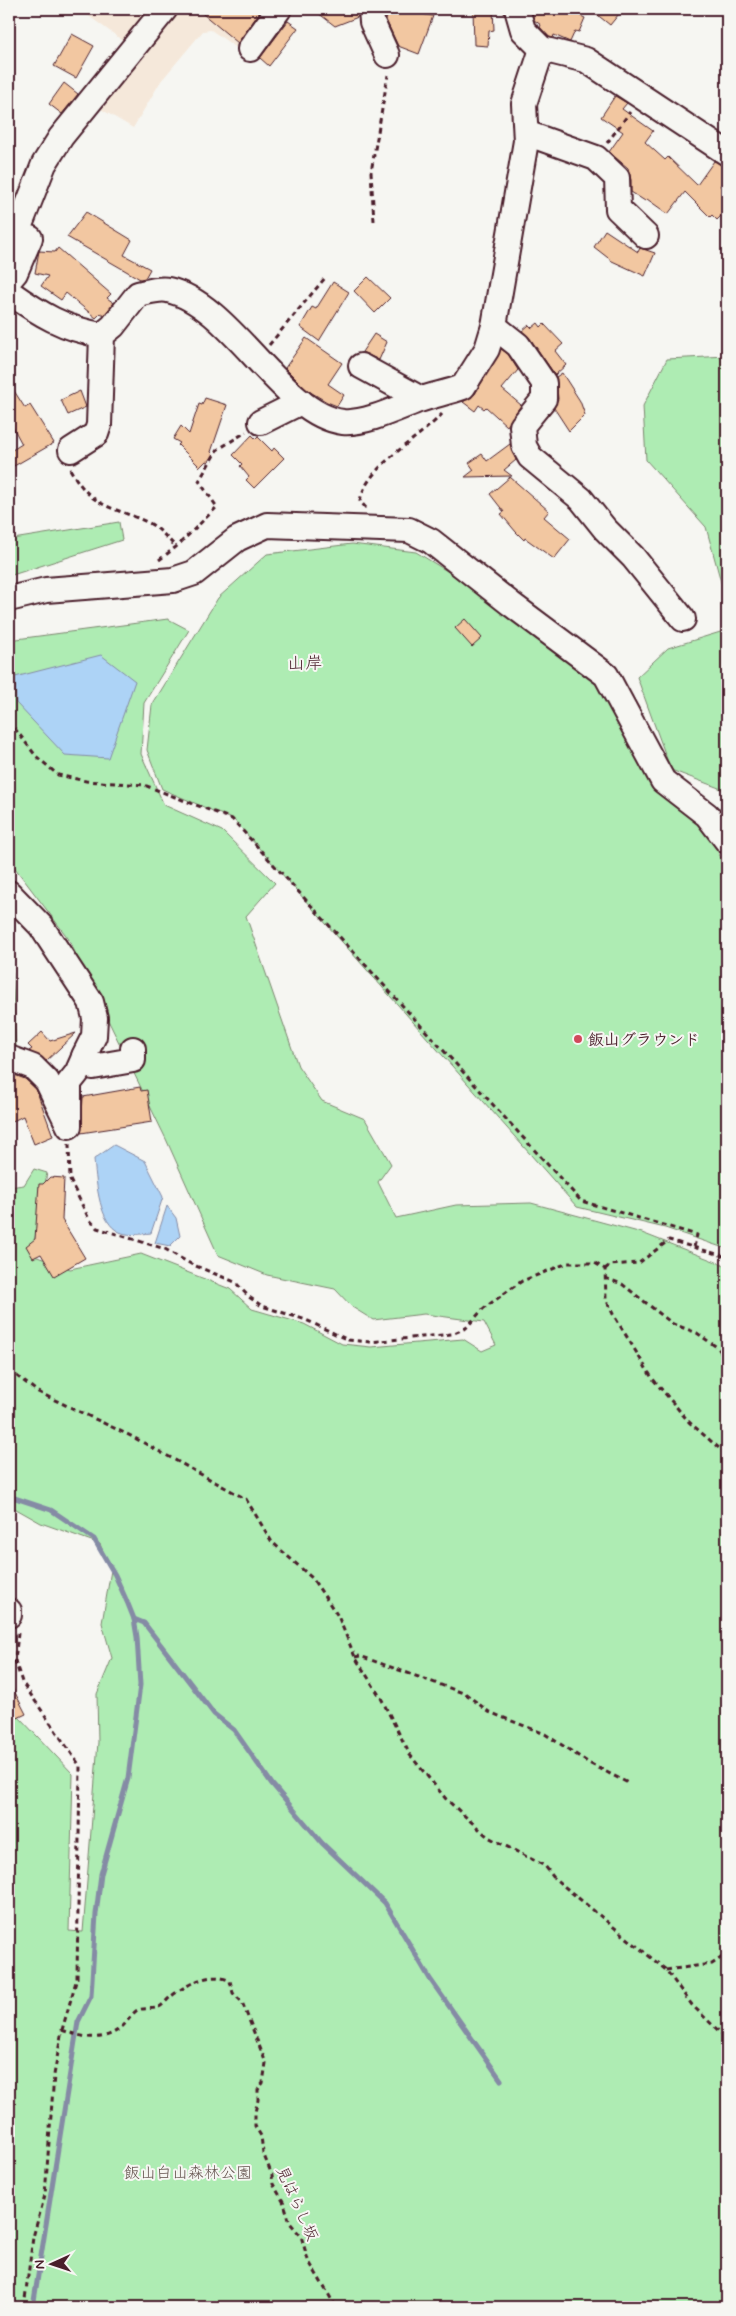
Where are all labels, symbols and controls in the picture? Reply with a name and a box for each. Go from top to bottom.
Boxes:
district label: 山岸 [287,652,323,676]
place label: 飯山グラウンド [588,1030,700,1051]
marker: 飯山グラウンド [572,1033,584,1045]
park label: 飯山白山森林公園 [124,2163,252,2184]
street label: 見はらし坂 [271,2163,322,2244]
north arrow [28,2238,78,2288]
text: N [31,2259,49,2270]

